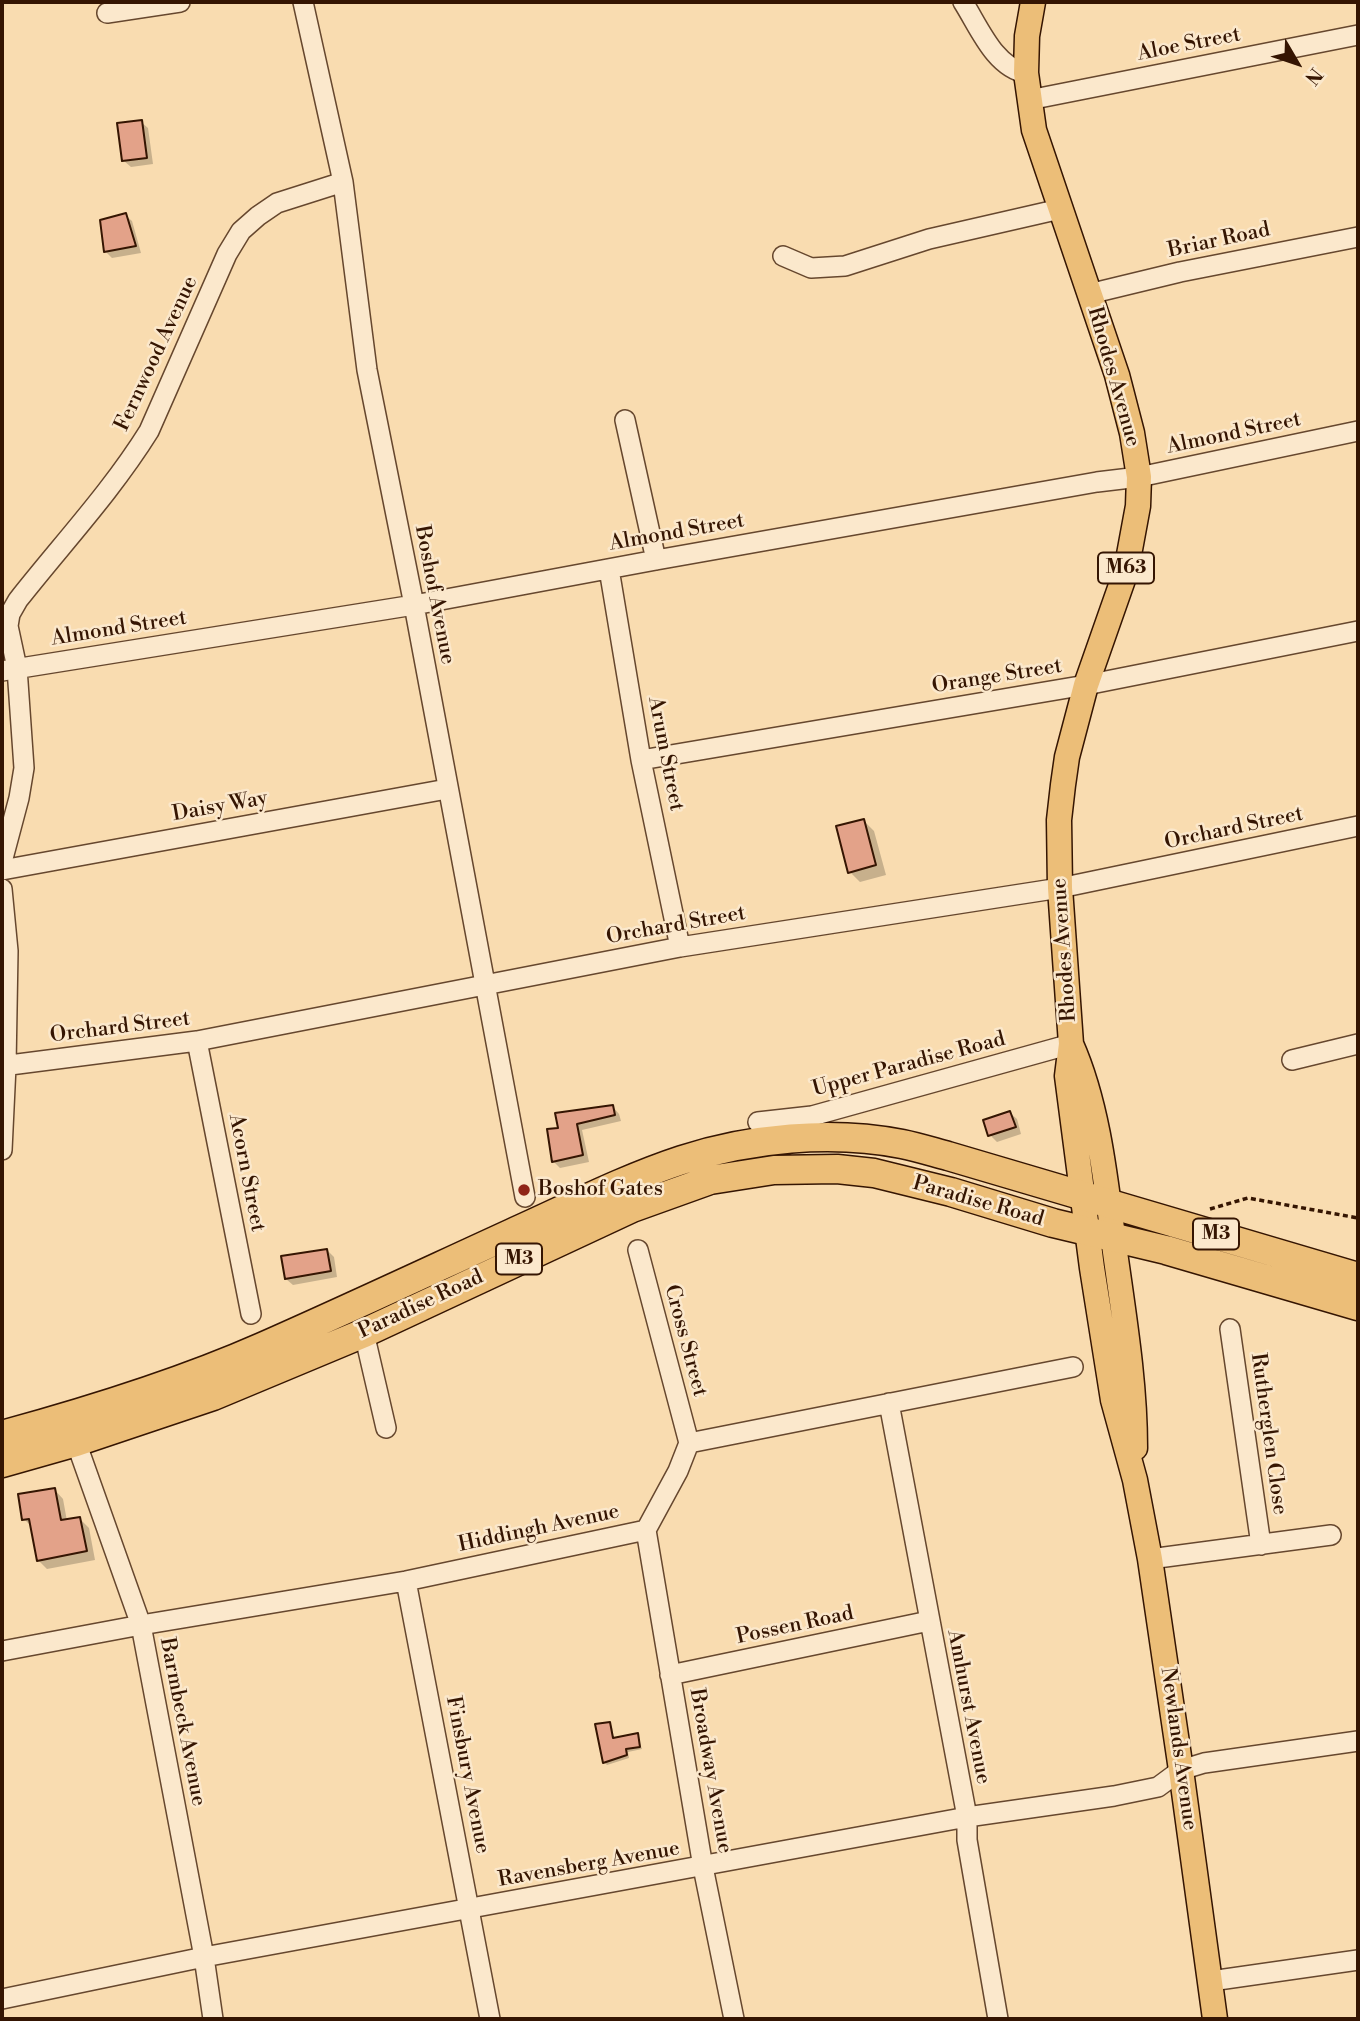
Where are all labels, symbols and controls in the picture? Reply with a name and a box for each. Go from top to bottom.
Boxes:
street label: Aloe Street [1135,23,1243,67]
north arrow [1262,28,1332,98]
text: N [1299,63,1327,90]
street label: Briar Road [1166,218,1272,264]
street label: Fernwood Avenue [110,272,204,436]
street label: Rhodes Avenue [1081,304,1145,450]
street label: Almond Street [1165,407,1303,461]
street label: Almond Street [608,509,746,557]
street label: Boshof Avenue [408,523,460,667]
road number: M63 [1098,552,1154,583]
street label: Almond Street [50,606,188,652]
street label: Orange Street [930,654,1064,700]
street label: Arum Street [642,695,688,813]
street label: Daisy Way [170,786,270,828]
street label: Orchard Street [1162,802,1306,856]
street label: Rhodes Avenue [1047,877,1083,1023]
street label: Orchard Street [604,901,748,951]
street label: Orchard Street [48,1007,192,1049]
street label: Upper Paradise Road [810,1027,1008,1103]
street label: Acorn Street [222,1112,270,1234]
street label: Paradise Road [910,1171,1046,1233]
place label: Boshof Gates [538,1177,663,1203]
marker: Boshof Gates [516,1182,532,1198]
road number: M3 [1193,1218,1239,1250]
road number: M3 [496,1244,542,1274]
street label: Paradise Road [354,1265,488,1345]
street label: Cross Street [658,1282,712,1400]
street label: Rutherglen Close [1244,1352,1292,1516]
street label: Hiddingh Avenue [456,1500,622,1558]
street label: Possen Road [734,1601,856,1651]
street label: Amhurst Avenue [941,1628,995,1786]
street label: Barmbeck Avenue [153,1636,211,1808]
street label: Newlands Avenue [1154,1666,1202,1832]
street label: Broadway Avenue [683,1687,737,1855]
street label: Finsbury Avenue [439,1694,495,1856]
street label: Ravensberg Avenue [496,1837,682,1893]

